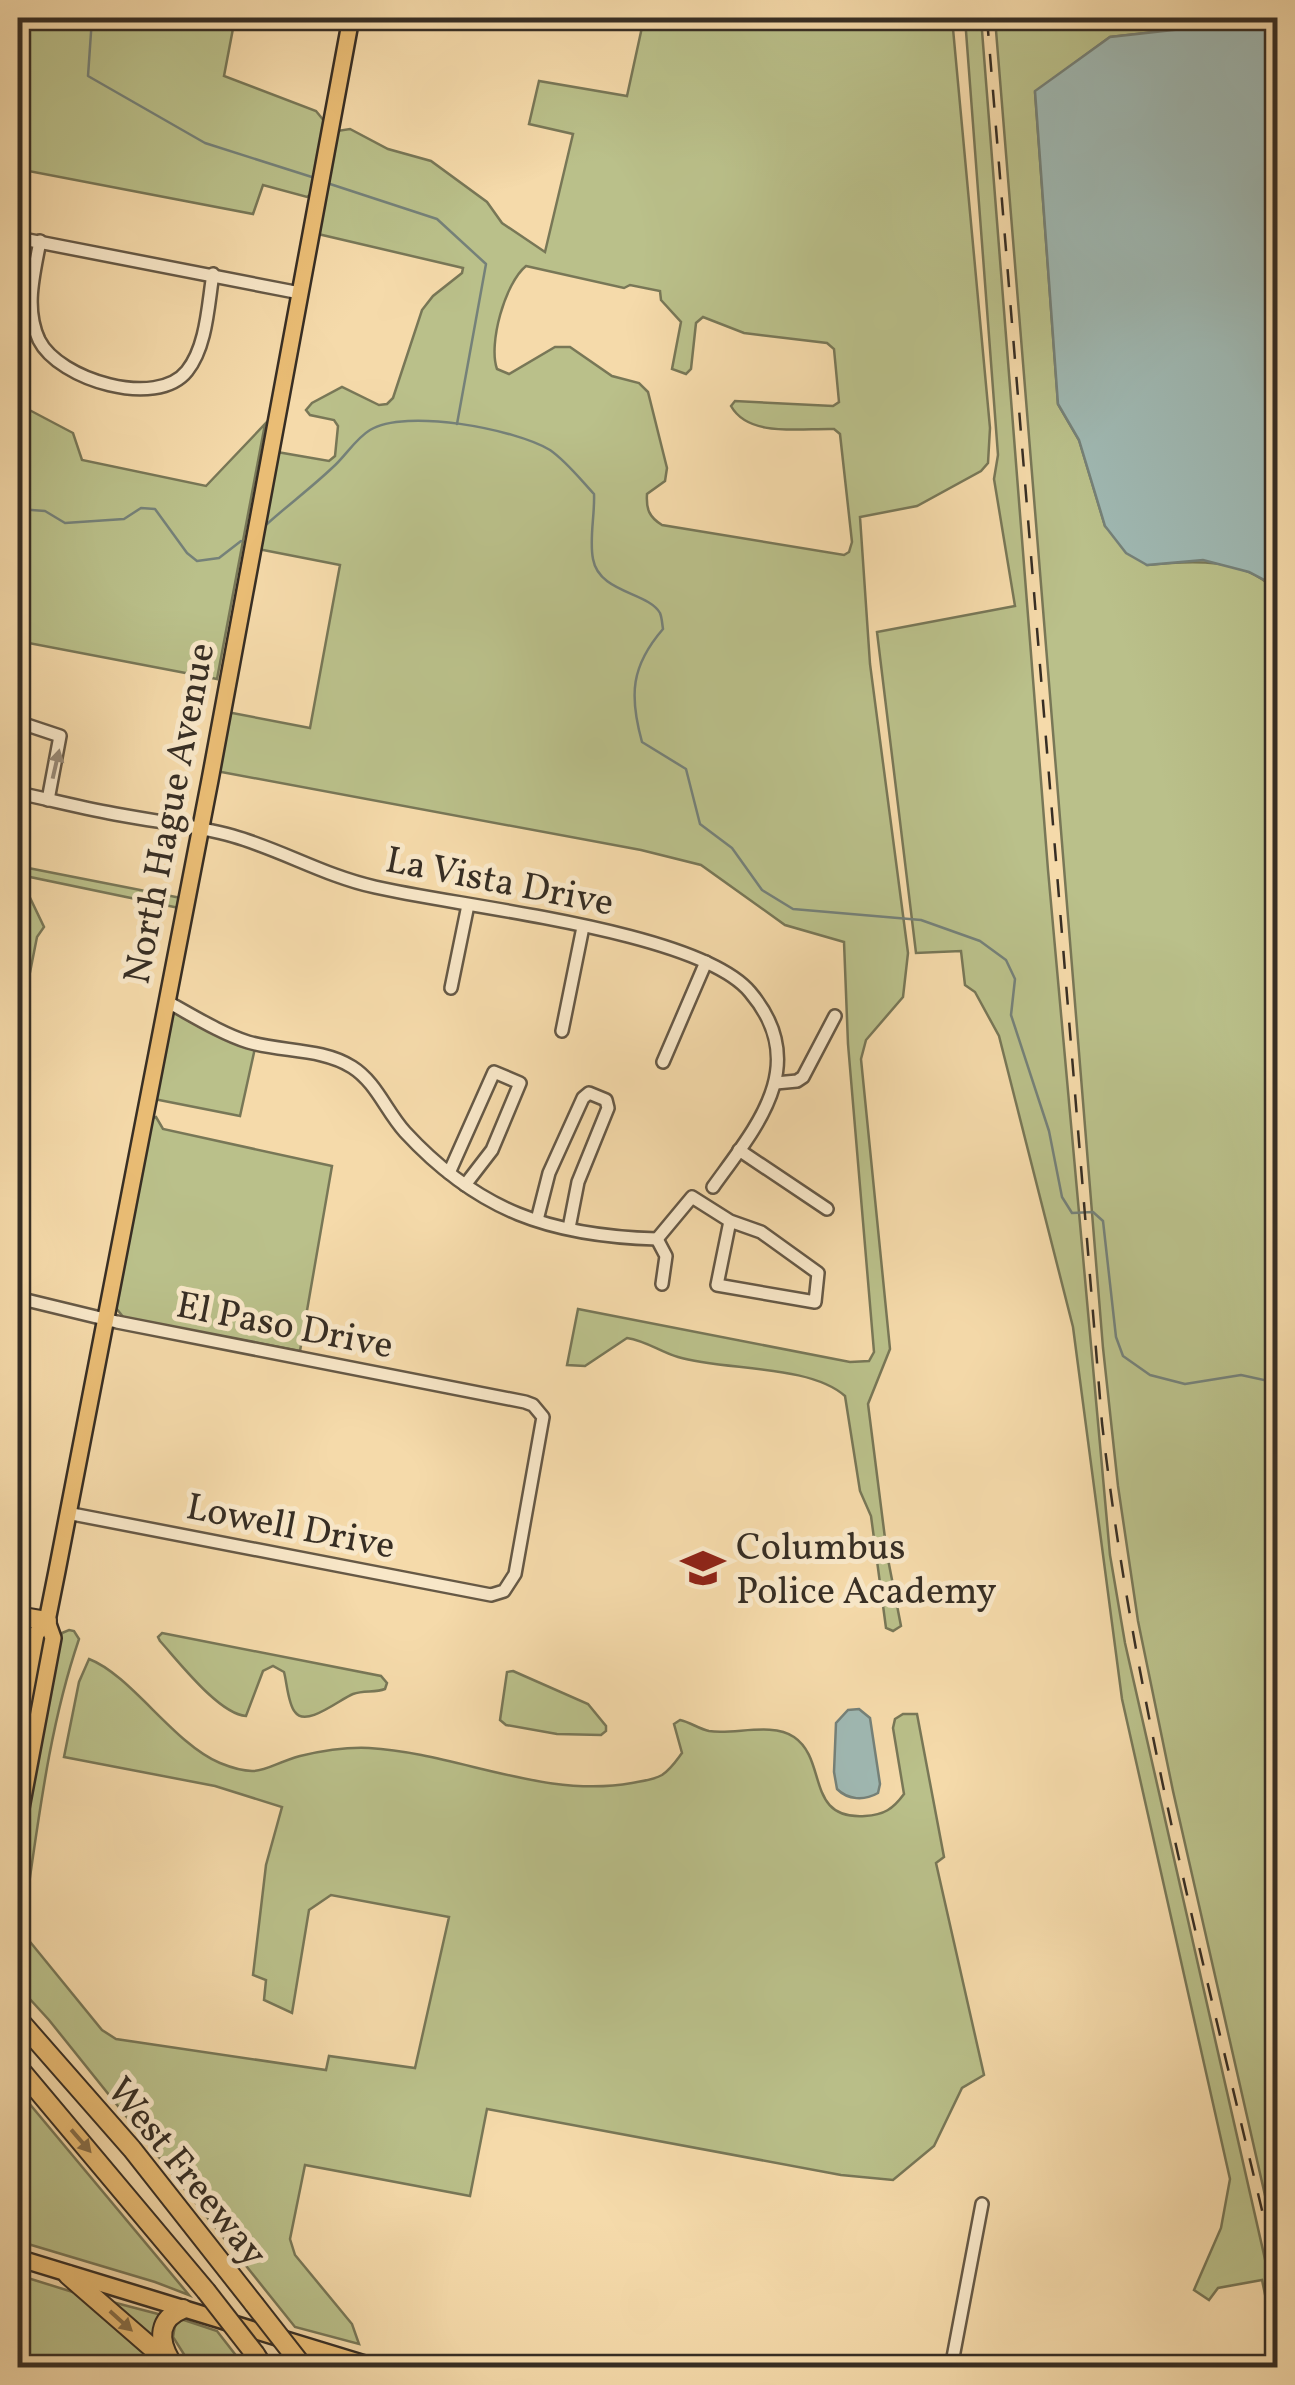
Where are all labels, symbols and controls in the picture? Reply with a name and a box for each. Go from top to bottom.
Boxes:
street label: North Hague Avenue [112,639,230,989]
one-way arrow [48,748,64,779]
street label: La Vista Drive [381,835,618,932]
street label: El Paso Drive [171,1280,397,1374]
street label: Lowell Drive [182,1482,399,1575]
place label: Columbus Police Academy [736,1523,997,1620]
school or university icon: Columbus Police Academy [679,1544,727,1592]
street label: West Freeway [92,2067,278,2279]
one-way arrow [70,2128,92,2153]
one-way arrow [108,2309,133,2331]

